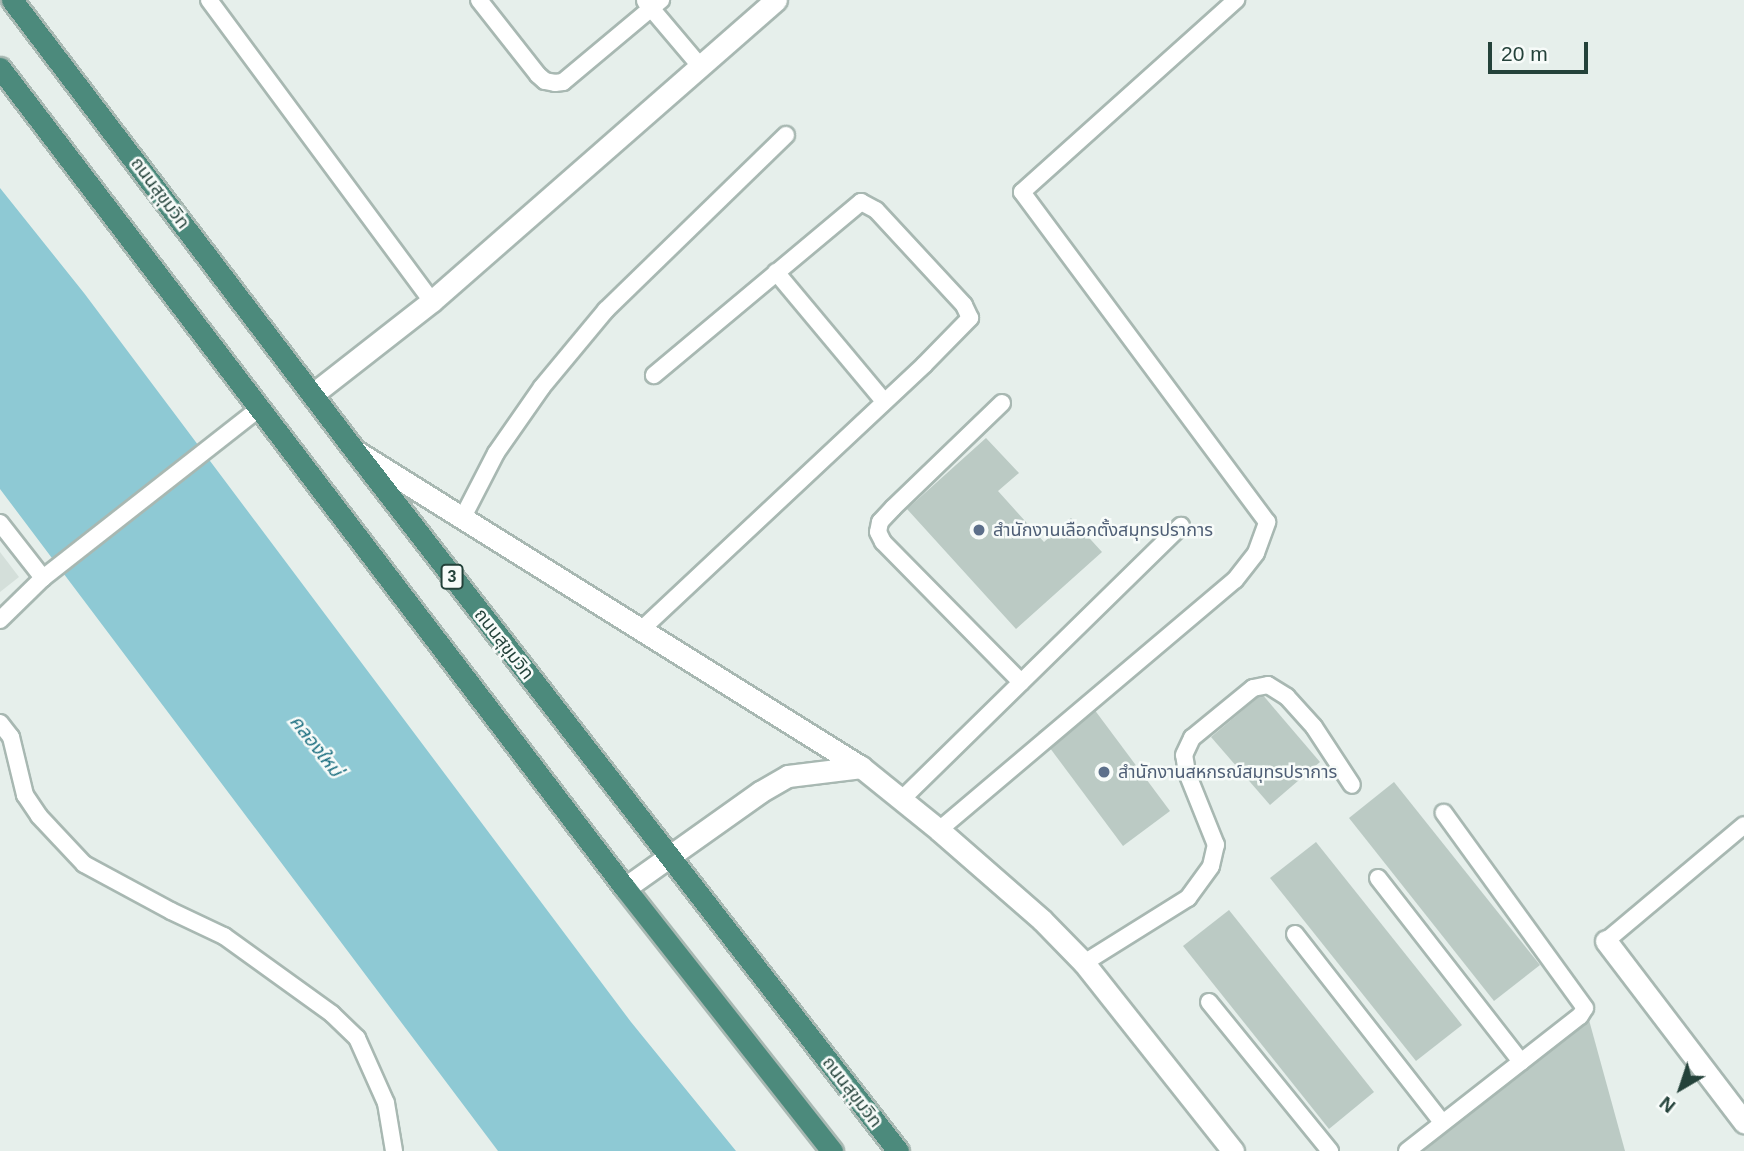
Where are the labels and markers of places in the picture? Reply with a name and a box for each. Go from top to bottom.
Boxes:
place label: สำนักงานเลือกตั้งสมุทรปราการ [993,519,1213,541]
marker: สำนักงานเลือกตั้งสมุทรปราการ [971,522,987,538]
place label: สำนักงานสหกรณ์สมุทรปราการ [1118,761,1337,783]
marker: สำนักงานสหกรณ์สมุทรปราการ [1096,764,1112,780]

